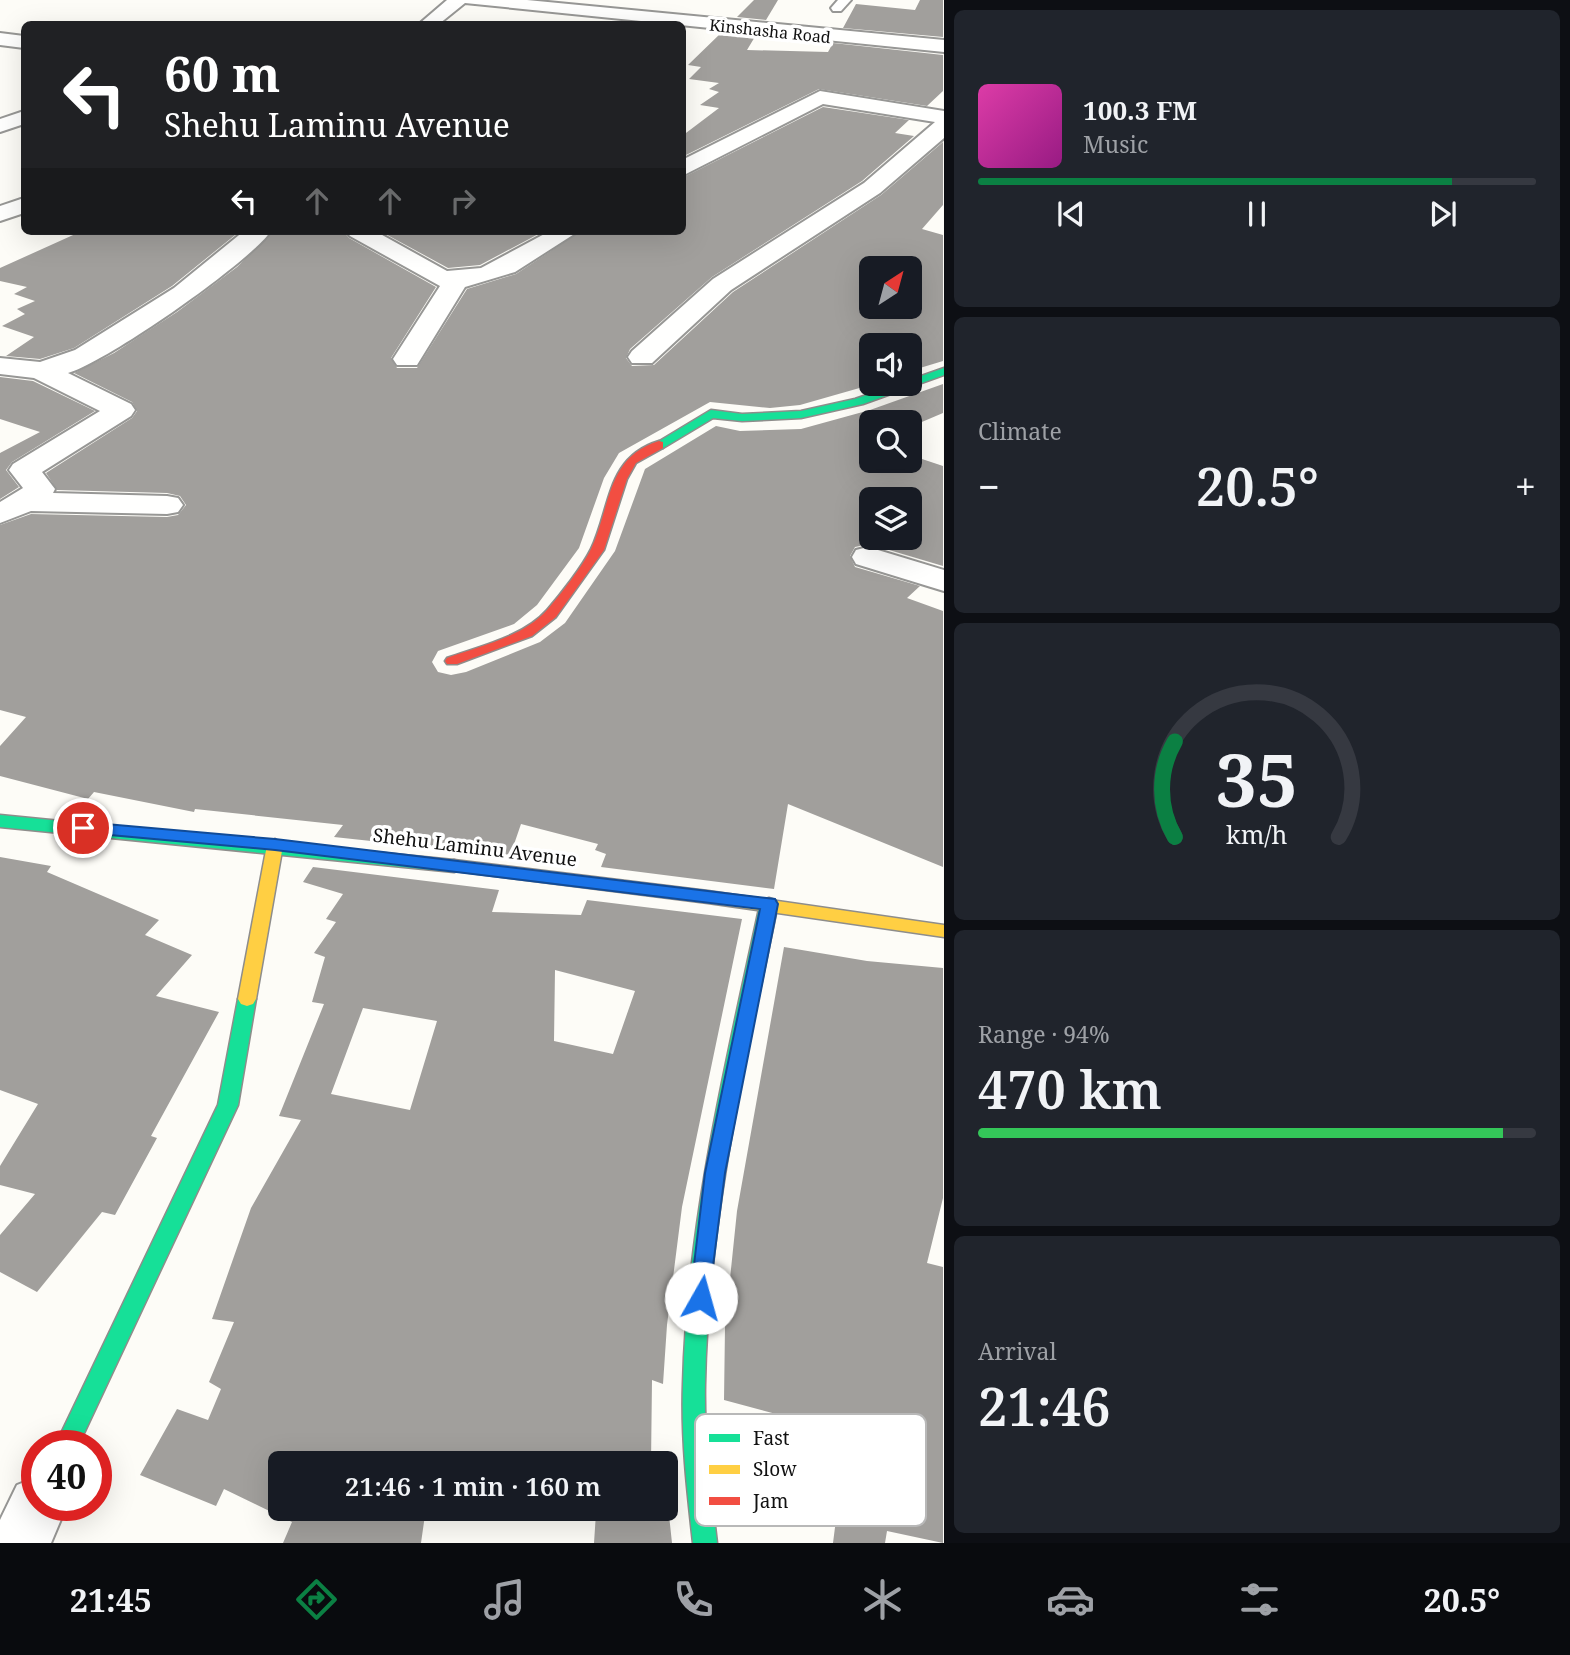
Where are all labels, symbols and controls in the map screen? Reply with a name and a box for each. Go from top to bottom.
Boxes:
street label: Kinshasha Road [708,14,832,48]
text: 60 m [164,40,280,106]
icon: left [49,49,140,140]
text: 100.3 FM [1083,92,1197,128]
text: Shehu Laminu Avenue [164,103,510,146]
text: Music [1083,128,1148,160]
icon: left [225,182,263,220]
icon: ahead [298,182,336,220]
icon: ahead [371,182,409,220]
icon: right [444,182,482,220]
icon: previous [1052,195,1090,233]
icon: pause [1238,195,1276,233]
icon: next [1424,195,1462,233]
north arrow [859,256,922,318]
map controls [859,256,922,550]
button: sound [859,333,922,396]
button: search [859,410,922,473]
text: Climate [978,415,1062,447]
text: 20.5° [1196,450,1319,521]
text: − [978,460,1000,512]
text: + [1515,460,1536,512]
button: layers [859,487,922,550]
text: 35 [1216,730,1298,829]
pin [53,798,113,858]
icon: arrive [64,809,102,847]
text: km/h [1226,817,1288,851]
street label: Shehu Laminu Avenue [371,822,579,872]
text: Range · 94% [978,1018,1110,1050]
text: 470 km [978,1053,1162,1124]
position arrow [664,1261,738,1335]
text: Arrival [978,1335,1057,1367]
text: 21:46 [978,1370,1111,1441]
legend [695,1414,926,1526]
text: Fast [753,1425,790,1451]
speed limit sign: 40 [21,1430,112,1521]
text: Slow [753,1456,797,1482]
text: 21:46 · 1 min · 160 m [345,1468,601,1504]
text: Jam [752,1488,788,1514]
icon: directions [292,1575,341,1624]
icon: music [480,1575,529,1624]
icon: phone [669,1575,718,1624]
icon: climate [858,1575,907,1624]
icon: car [1046,1575,1095,1624]
icon: filters [1235,1575,1284,1624]
text: 21:45 [70,1578,152,1621]
text: 20.5° [1424,1578,1500,1621]

